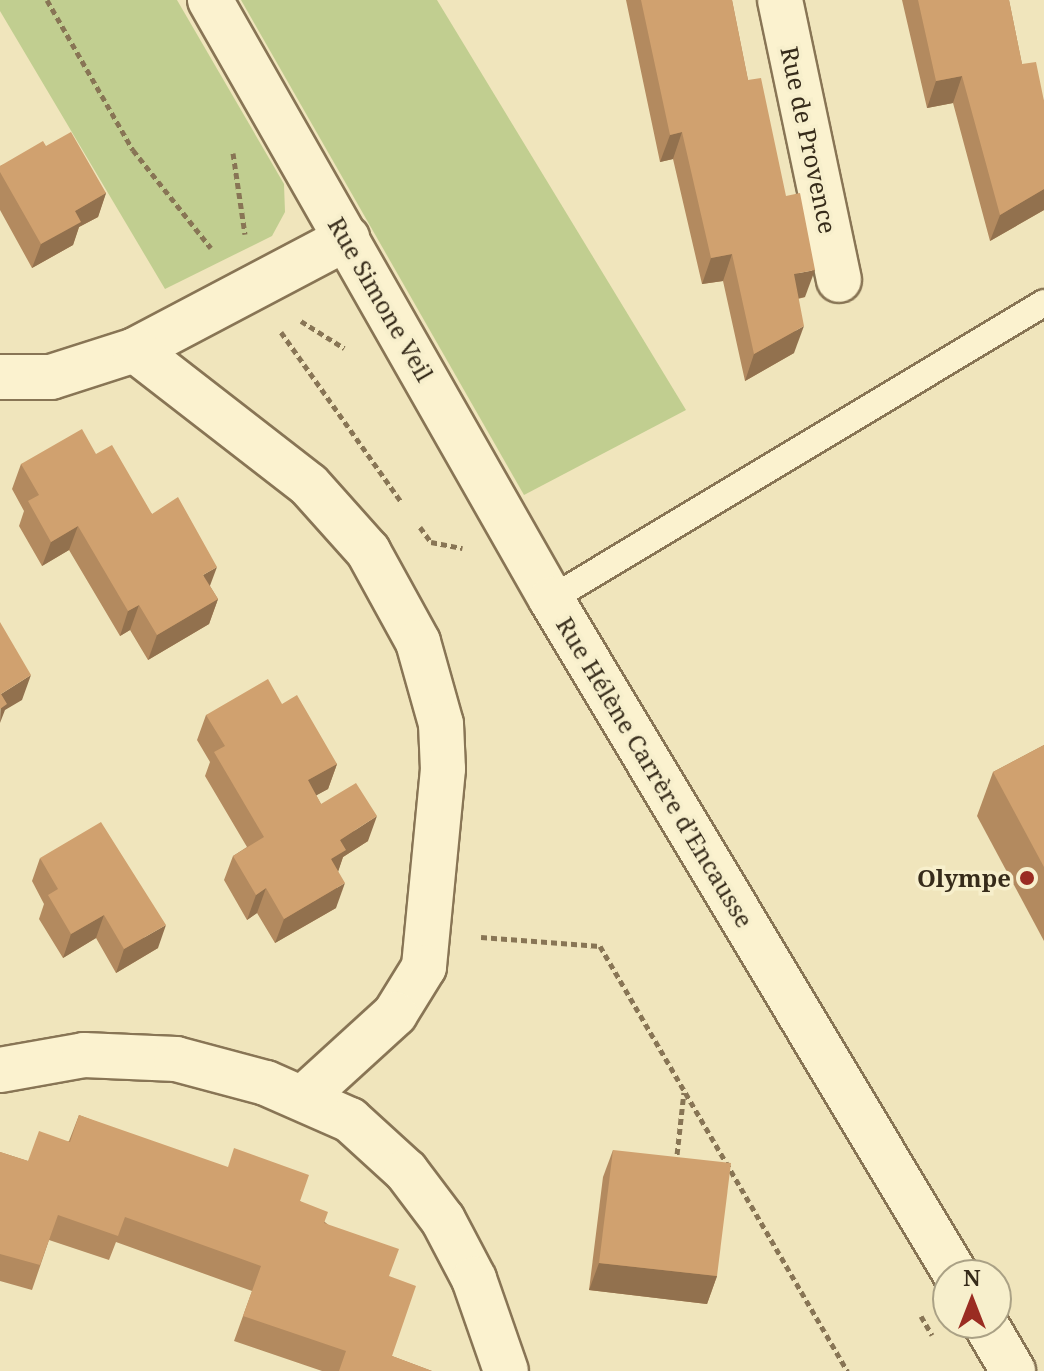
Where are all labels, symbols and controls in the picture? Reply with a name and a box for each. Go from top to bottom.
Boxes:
street label: Rue de Provence [775,44,843,236]
street label: Rue Simone Veil [322,212,440,386]
street label: Rue Hélène Carrère d’Encausse [551,612,759,932]
place label: Olympe [917,864,1011,892]
marker: Olympe [1018,869,1036,887]
north arrow [932,1259,1012,1339]
text: N [963,1262,981,1292]

